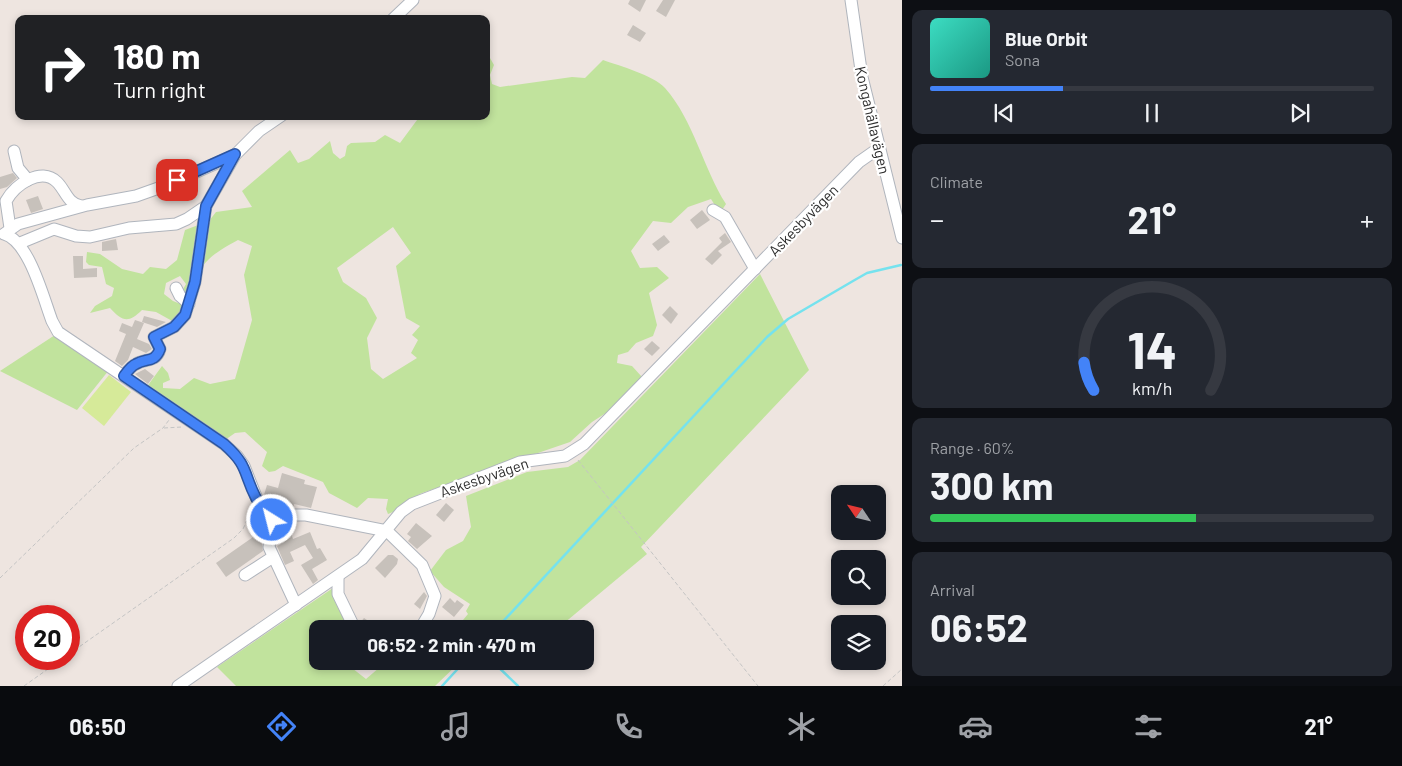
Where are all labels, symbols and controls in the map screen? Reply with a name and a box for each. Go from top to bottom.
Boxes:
text: Blue Orbit [1005,27,1088,50]
text: 180 m [113,34,201,76]
icon: right [30,35,95,100]
text: Sona [1005,50,1040,69]
street label: Kongahällavägen [852,64,894,176]
text: Turn right [113,76,206,102]
icon: previous [990,99,1018,127]
icon: pause [1138,99,1166,127]
icon: next [1286,99,1314,127]
pin [156,159,198,201]
icon: arrive [163,166,191,194]
text: Climate [930,172,983,191]
street label: Askesbyvägen [764,181,842,259]
text: 21° [1128,196,1176,242]
text: − [930,202,944,236]
text: + [1360,202,1374,236]
text: 14 [1127,317,1177,379]
text: km/h [1132,377,1172,399]
text: Range · 60% [930,438,1014,457]
street label: Askesbyvägen [437,453,531,501]
text: 300 km [930,462,1053,508]
north arrow [831,485,886,540]
map controls [831,485,886,670]
position arrow [245,493,297,545]
button: search [831,550,886,605]
text: Arrival [930,580,975,599]
text: 06:52 [930,604,1028,650]
speed limit sign: 20 [15,605,80,670]
button: layers [831,615,886,670]
text: 06:52 · 2 min · 470 m [367,633,536,656]
icon: directions [264,709,299,744]
icon: music [438,709,473,744]
icon: phone [611,709,646,744]
icon: climate [784,709,819,744]
icon: car [958,709,993,744]
icon: filters [1131,709,1166,744]
text: 06:50 [69,713,126,739]
text: 21° [1304,713,1333,739]

